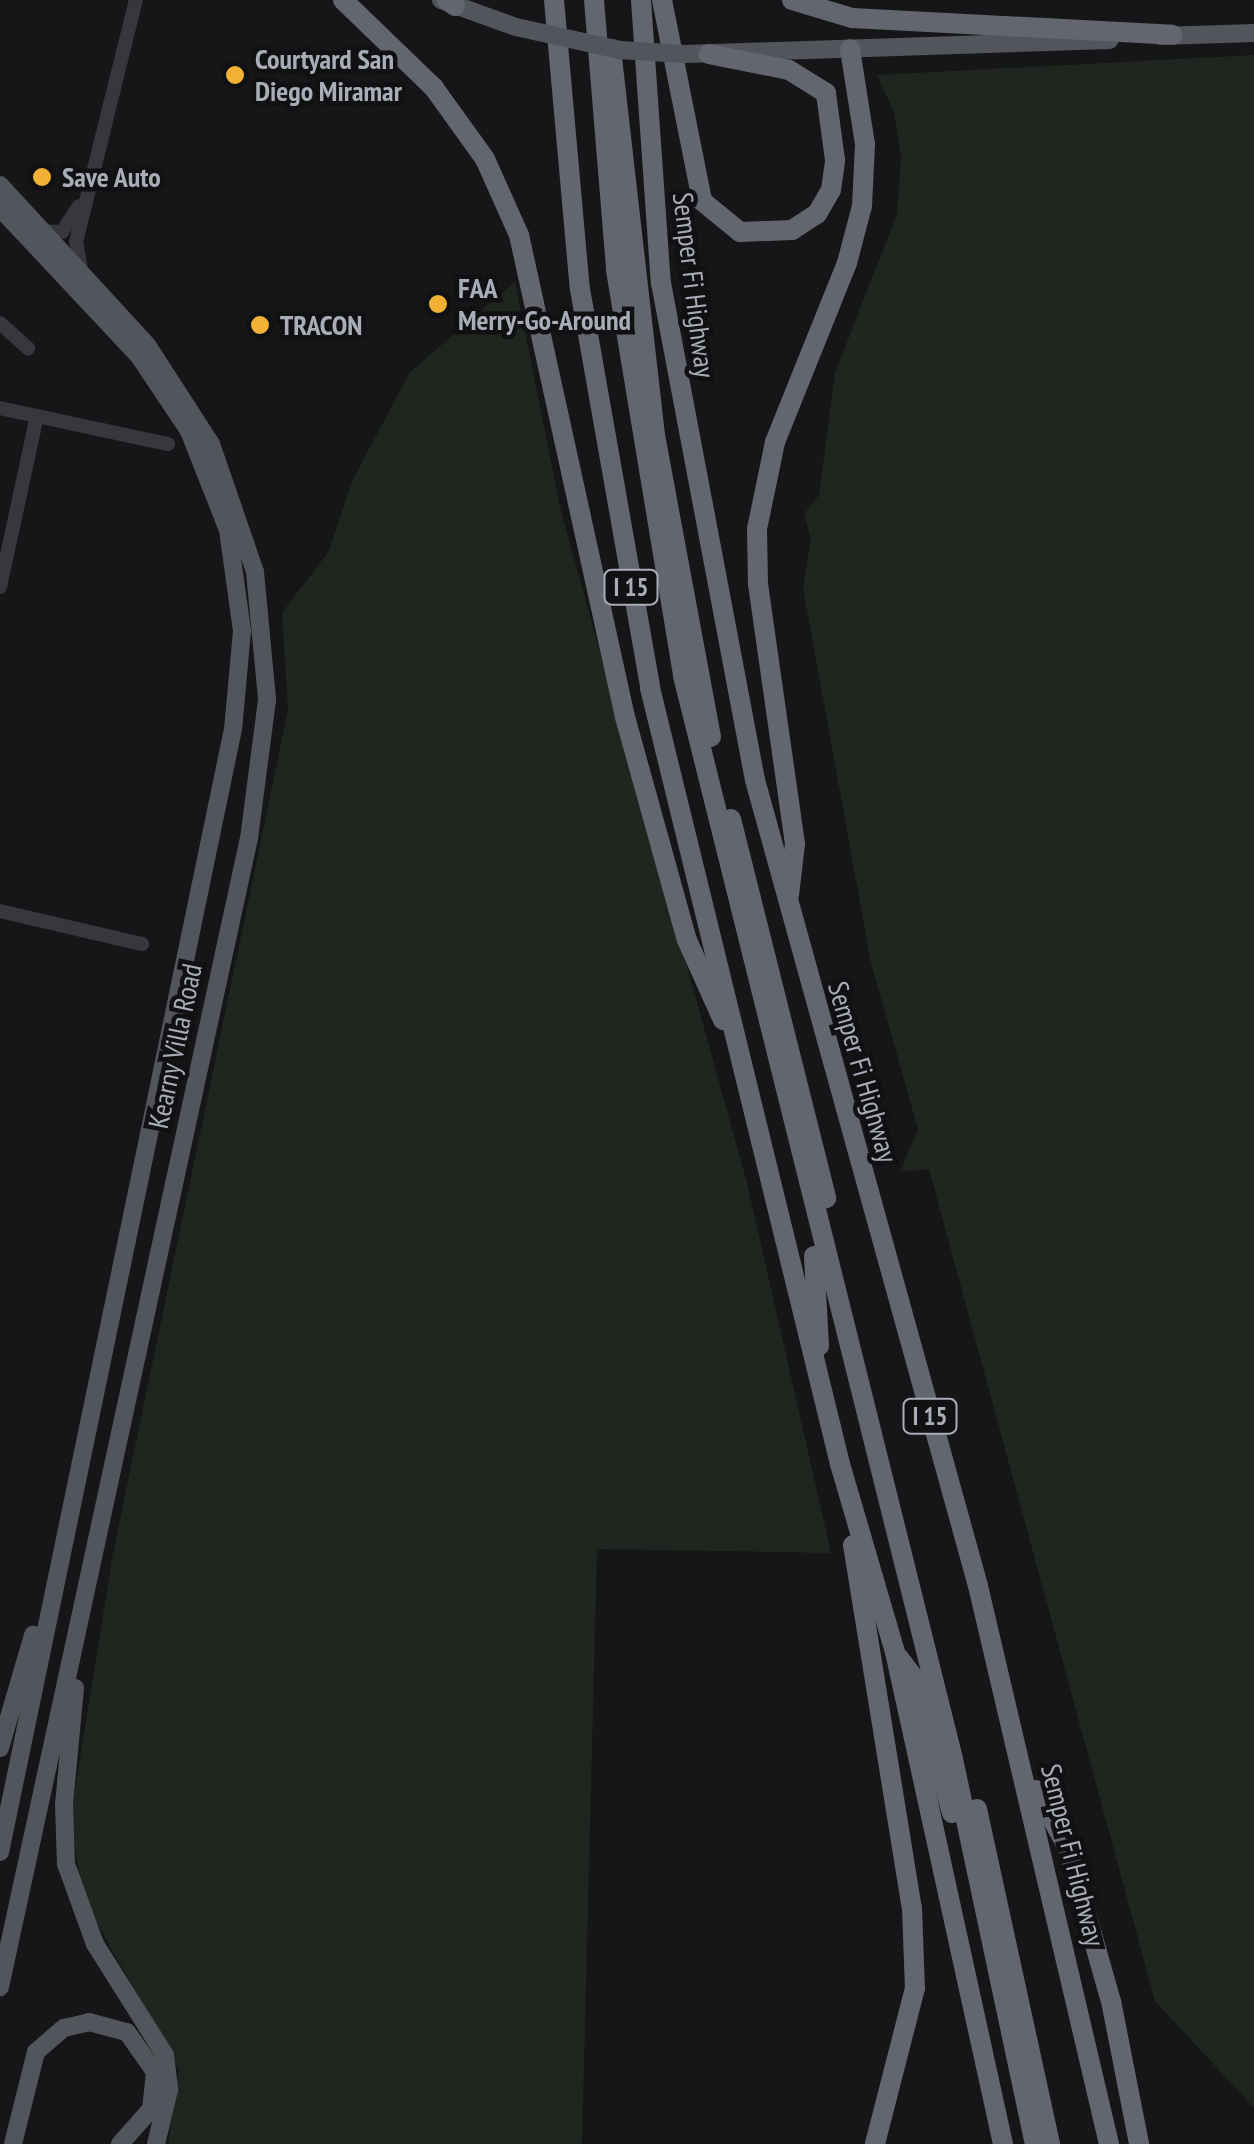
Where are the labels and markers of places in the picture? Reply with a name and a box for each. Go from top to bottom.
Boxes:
place label: Courtyard San Diego Miramar [255,42,402,108]
marker: Courtyard San Diego Miramar [224,64,246,86]
place label: Save Auto [62,160,162,194]
marker: Save Auto [31,166,53,188]
place label: FAA Merry-Go-Around [458,271,631,337]
marker: FAA Merry-Go-Around [427,293,449,315]
place label: TRACON [280,308,362,342]
marker: TRACON [249,314,271,336]

